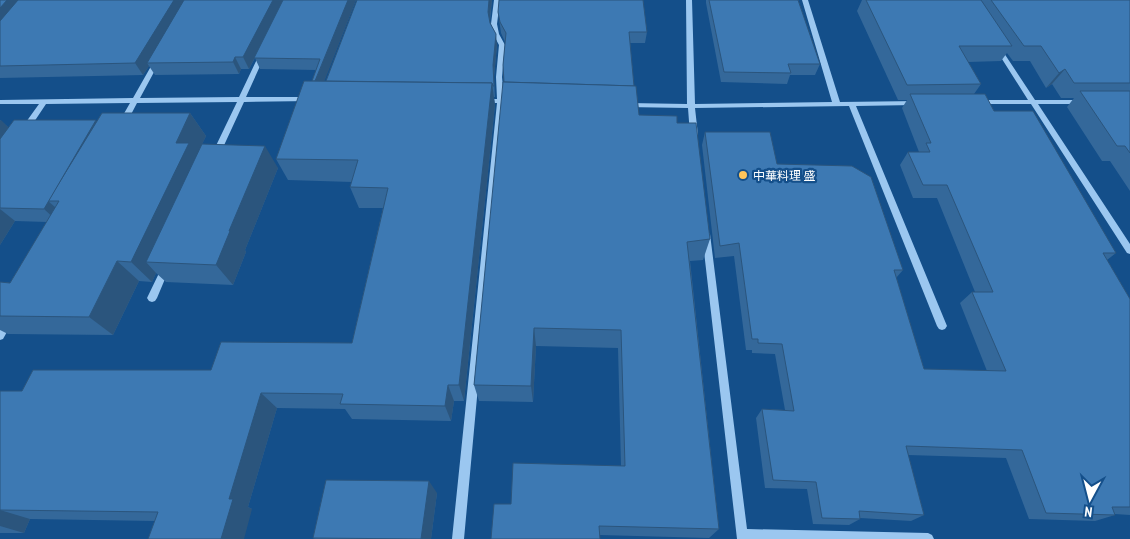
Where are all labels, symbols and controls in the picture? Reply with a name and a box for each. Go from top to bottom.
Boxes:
place label: 中華料理 盛 [753,168,816,183]
marker: 中華料理 盛 [737,169,749,181]
north arrow [1065,474,1115,524]
text: N [1084,503,1093,521]

